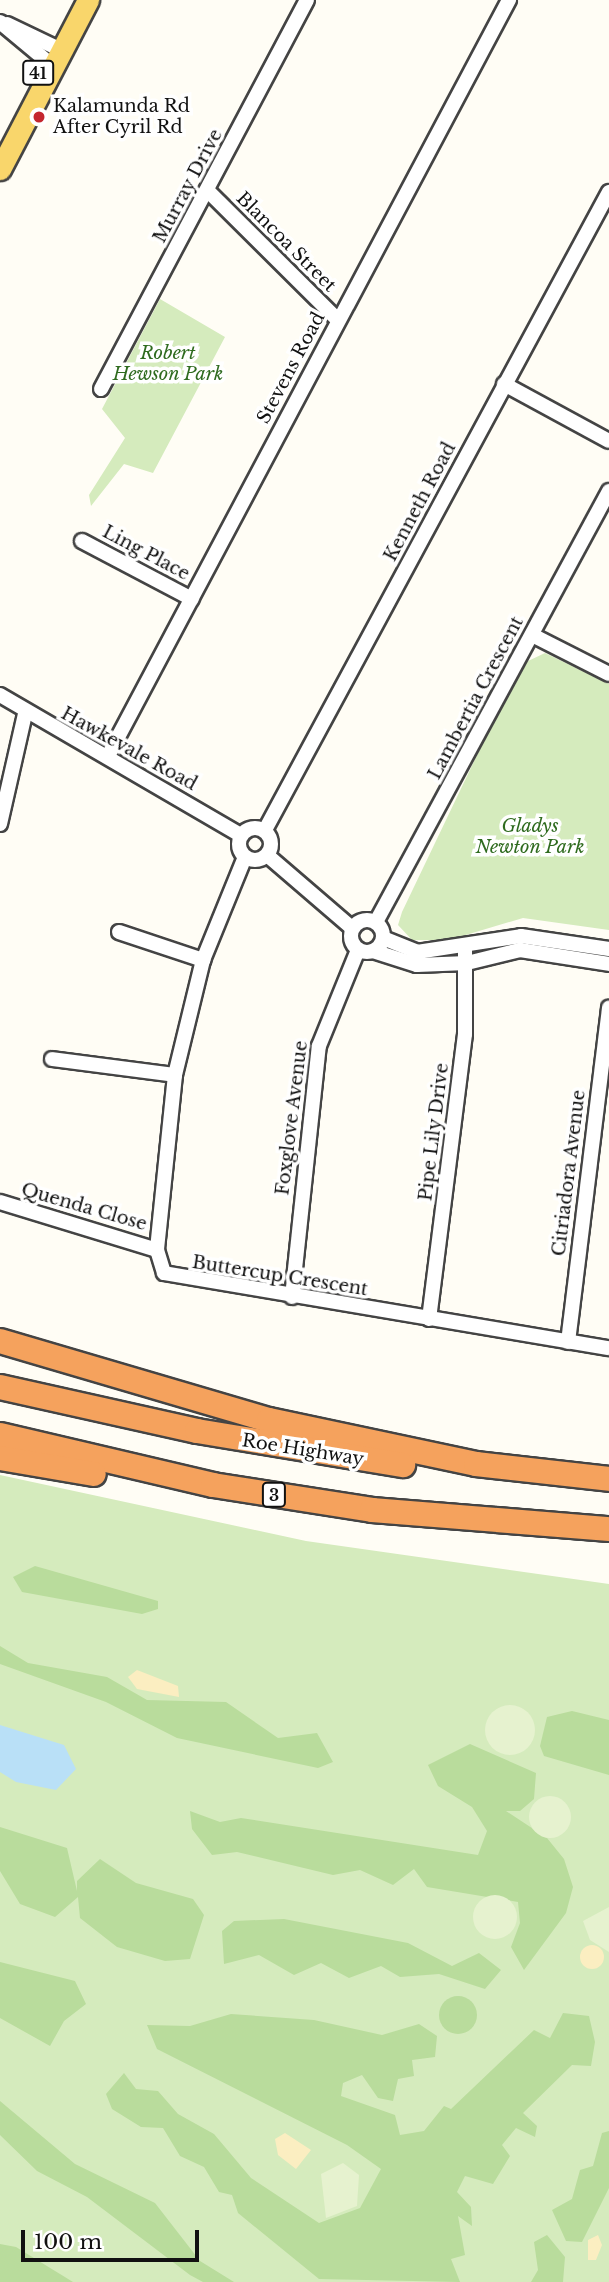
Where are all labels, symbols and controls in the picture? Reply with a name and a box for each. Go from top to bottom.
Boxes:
road number: 41 [20,60,56,86]
place label: Kalamunda Rd After Cyril Rd [53,96,190,138]
marker: Kalamunda Rd After Cyril Rd [31,109,47,125]
street label: Murray Drive [149,125,227,247]
street label: Blancoa Street [231,187,341,297]
street label: Stevens Road [253,309,329,427]
park label: Robert Hewson Park [112,343,224,386]
street label: Kenneth Road [380,439,460,565]
street label: Ling Place [99,521,193,585]
street label: Lambertia Crescent [424,613,528,783]
street label: Hawkevale Road [57,703,201,795]
park label: Gladys Newton Park [475,816,585,858]
street label: Foxglove Avenue [272,1039,312,1197]
street label: Pipe Lily Drive [415,1062,453,1202]
street label: Citriadora Avenue [548,1088,590,1258]
street label: Quenda Close [19,1179,149,1235]
street label: Buttercup Crescent [191,1251,369,1301]
street label: Roe Highway [241,1430,365,1470]
road number: 3 [262,1483,286,1508]
scale bar [24,2216,203,2260]
text: 100 m [34,2229,102,2255]

